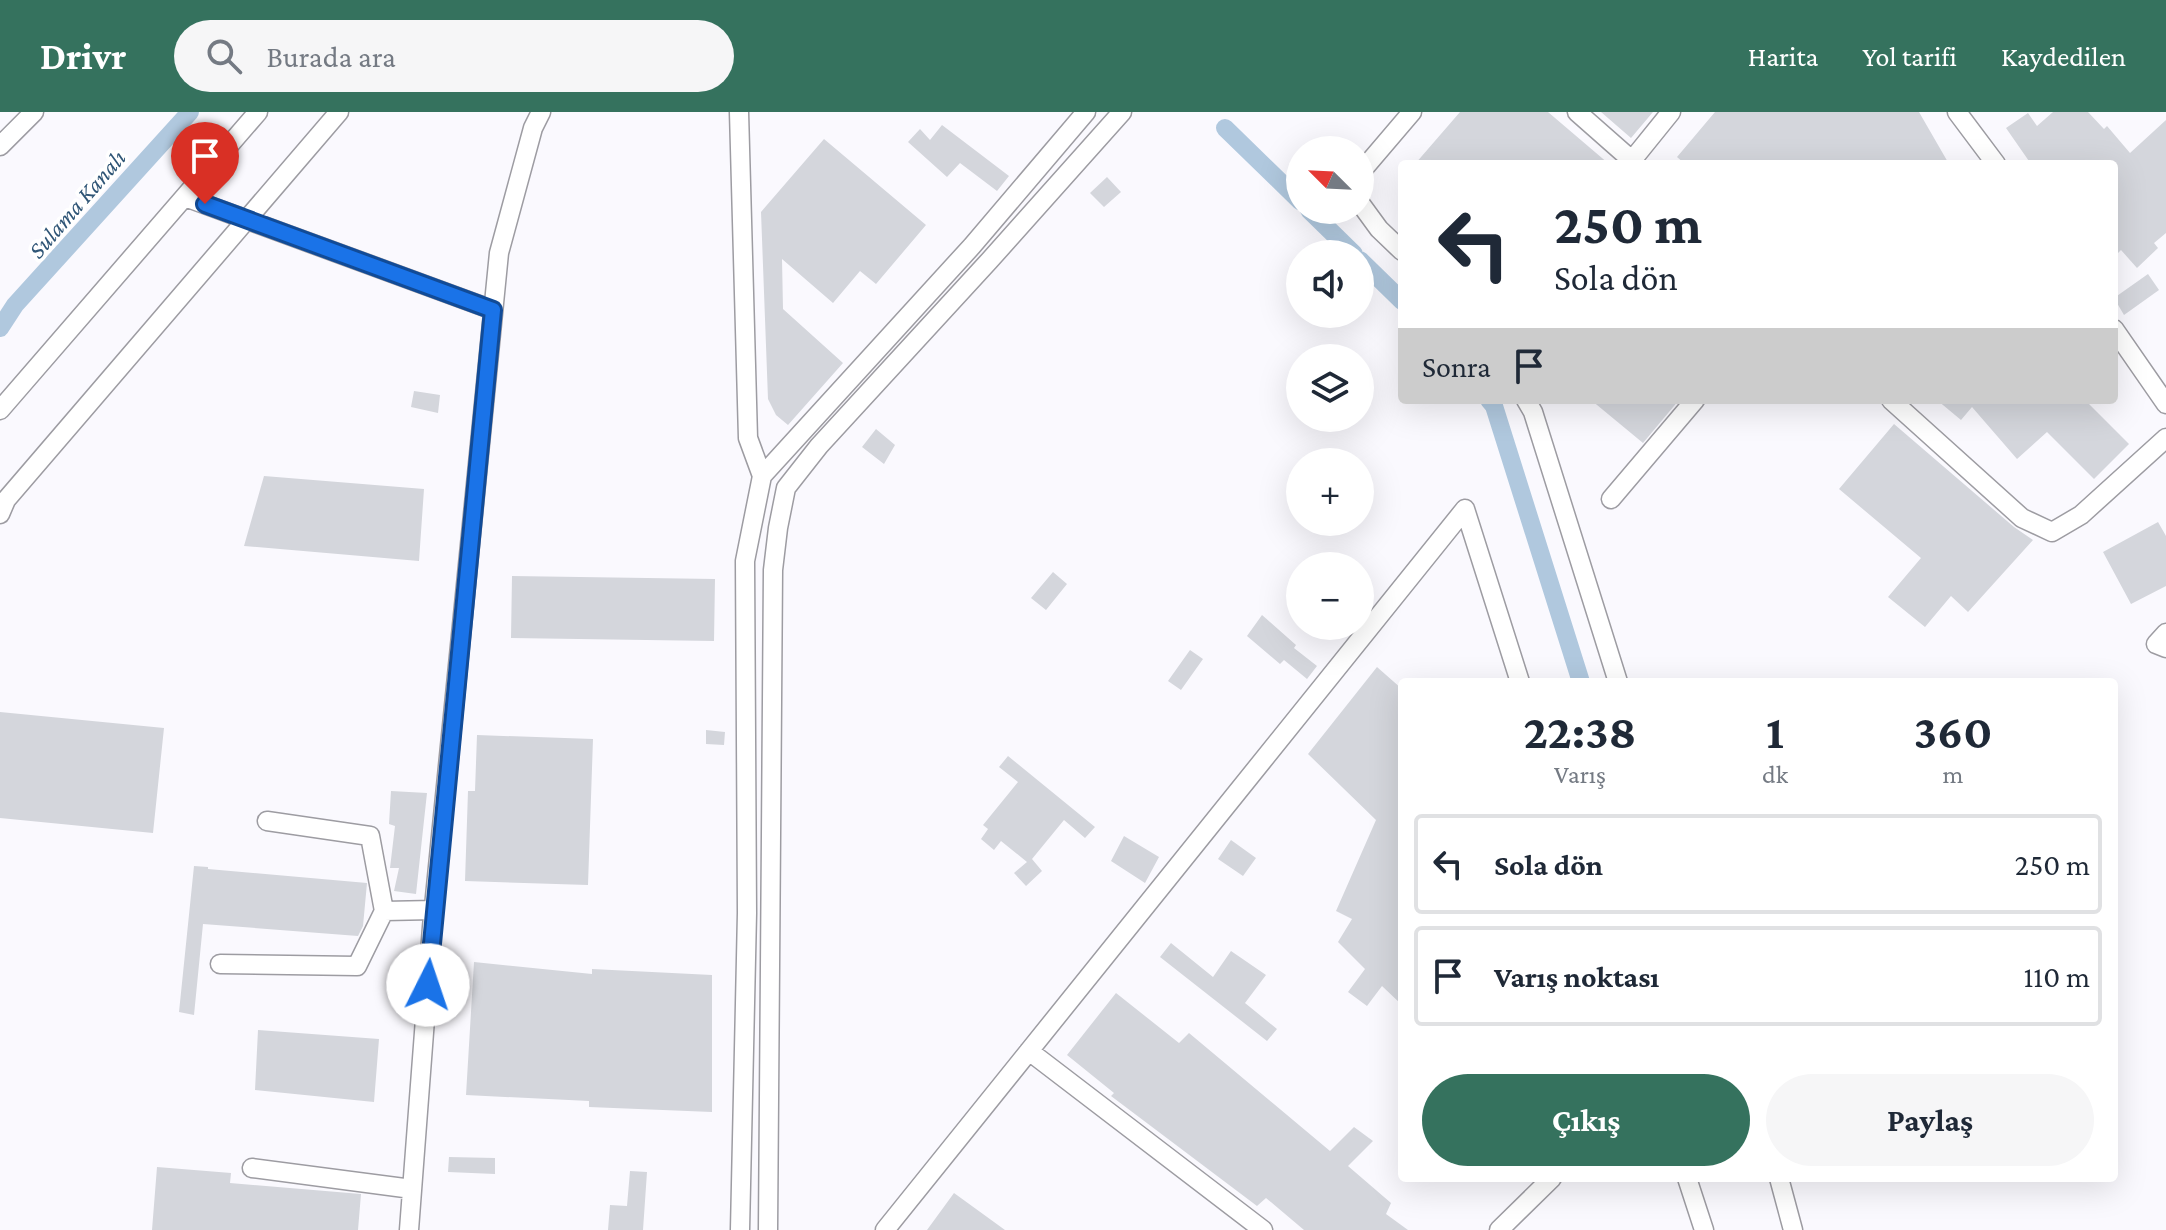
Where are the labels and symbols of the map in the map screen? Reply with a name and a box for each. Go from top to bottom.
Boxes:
pin [171,122,239,204]
north arrow [1286,136,1374,224]
water label: Sulama Kanalı [22,144,131,263]
position arrow [386,943,470,1027]

